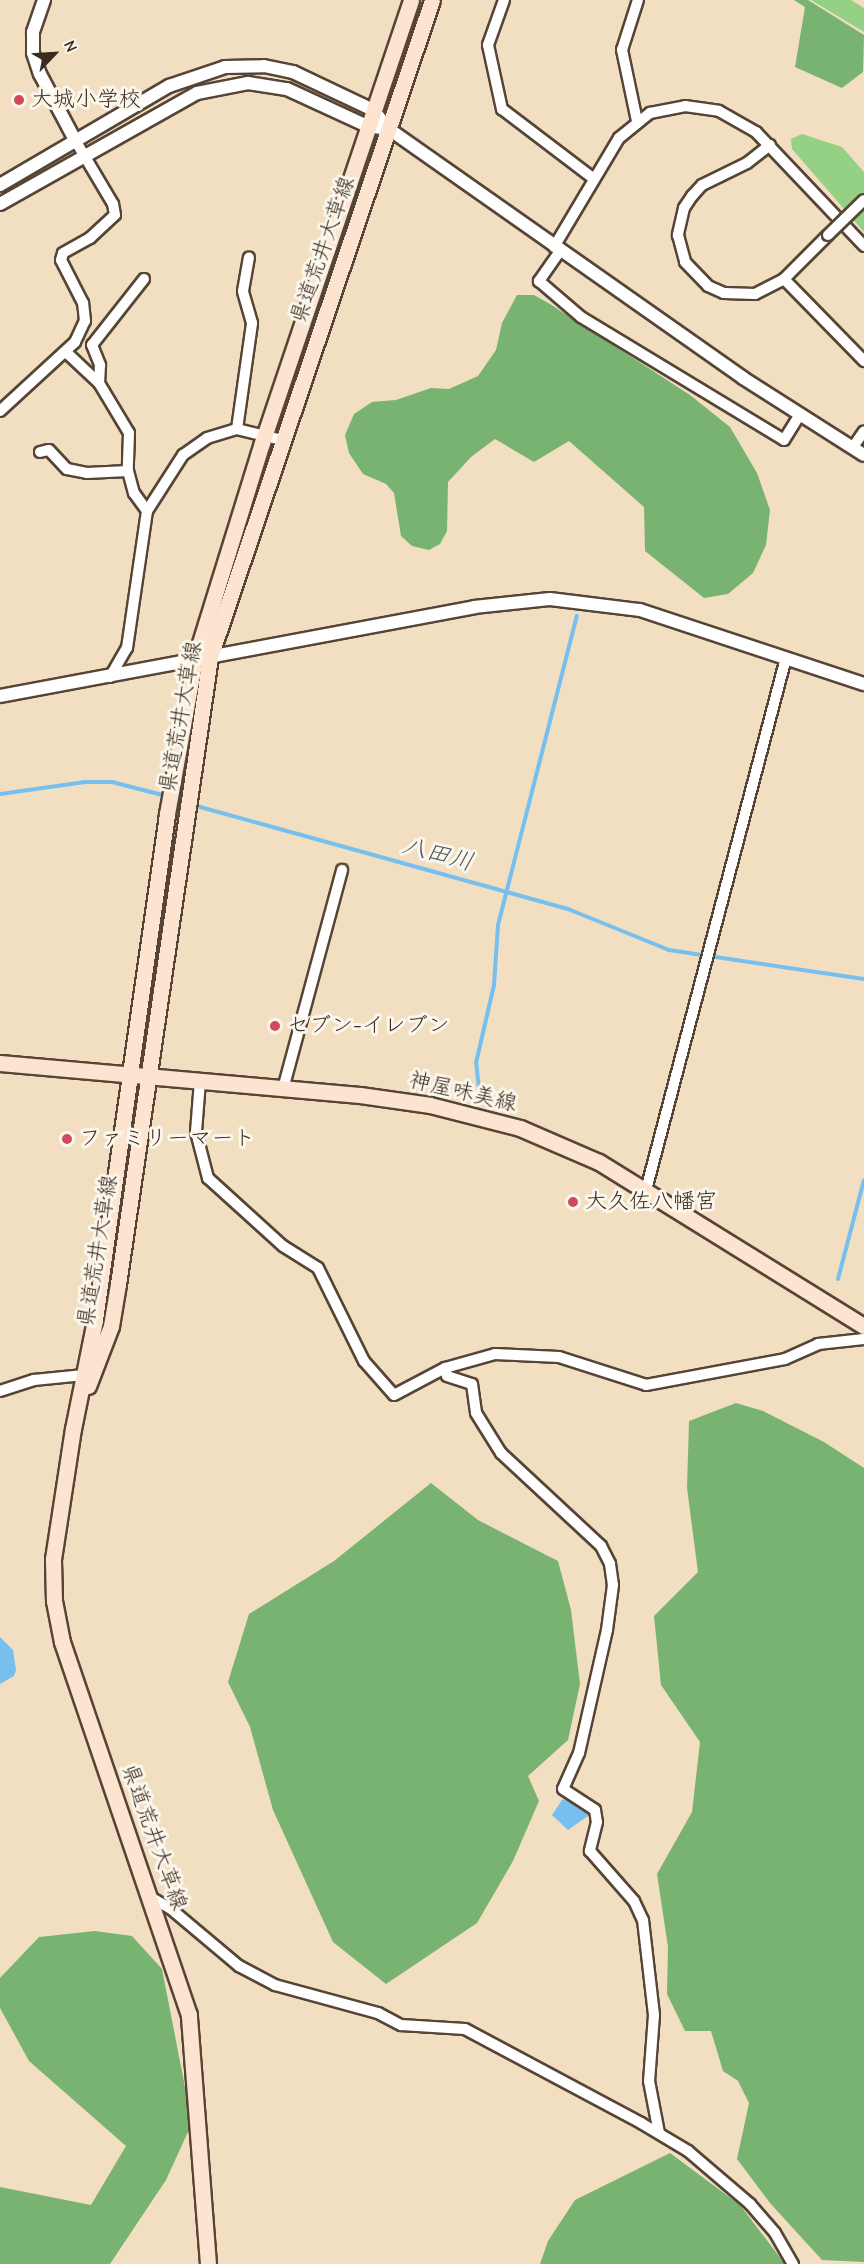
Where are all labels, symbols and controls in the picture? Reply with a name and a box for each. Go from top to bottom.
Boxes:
north arrow [24,24,84,84]
text: N [60,38,81,55]
place label: 大城小学校 [31,87,141,113]
marker: 大城小学校 [12,93,26,107]
street label: 県道荒井大草線 [285,173,361,327]
street label: 県道荒井大草線 [155,639,207,795]
water label: 八田川 [399,831,477,877]
place label: セブン-イレブン [287,1013,450,1039]
marker: セブン-イレブン [268,1019,282,1033]
street label: 神屋味美線 [406,1067,520,1117]
place label: ファミリーマート [79,1126,255,1152]
marker: ファミリーマート [60,1132,74,1146]
street label: 県道荒井大草線 [73,1173,123,1329]
place label: 大久佐八幡宮 [585,1189,717,1215]
marker: 大久佐八幡宮 [566,1195,580,1209]
street label: 県道荒井大草線 [115,1760,193,1914]

